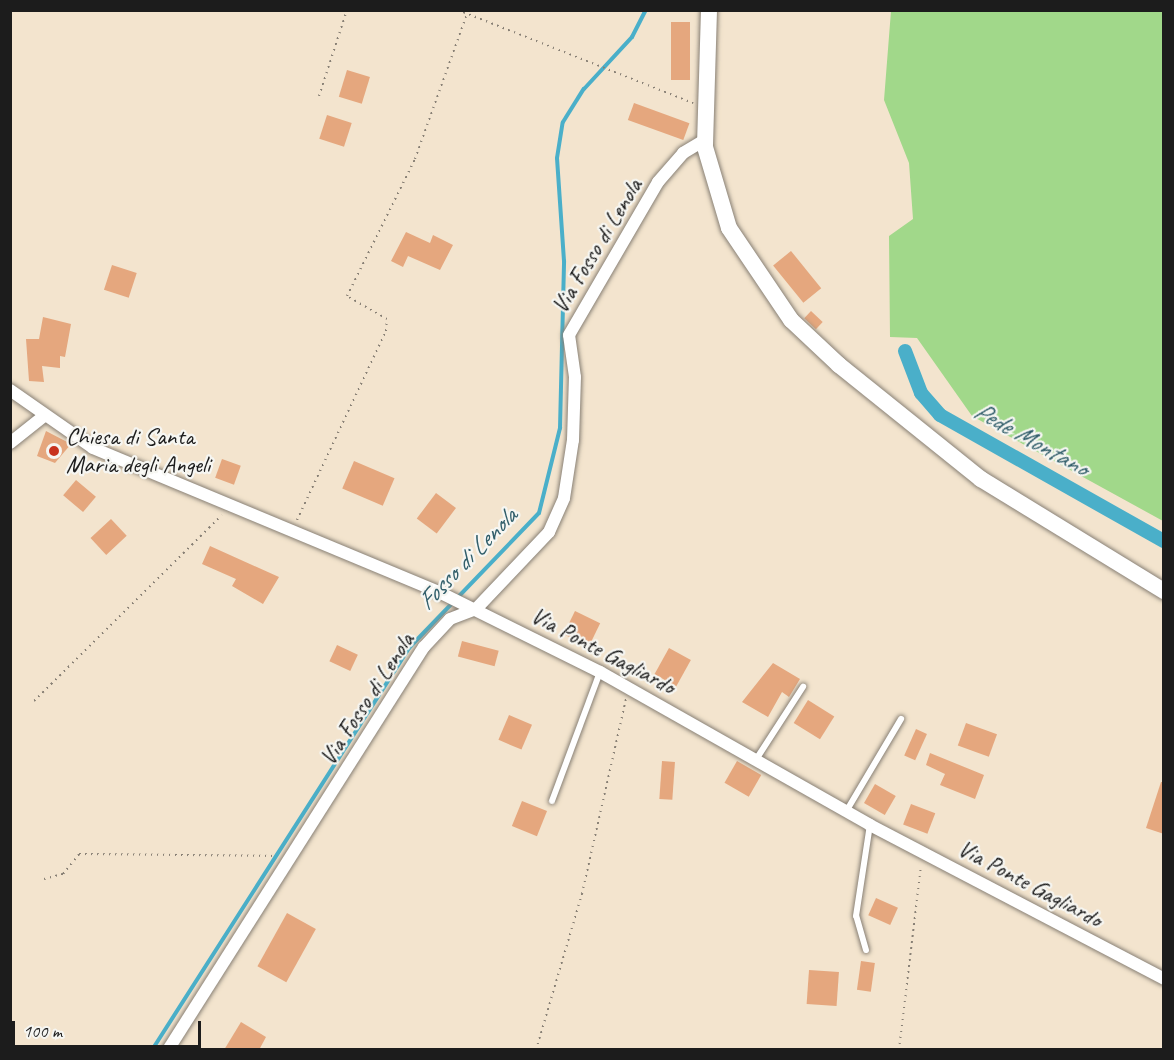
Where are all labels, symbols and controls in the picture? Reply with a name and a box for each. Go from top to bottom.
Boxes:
street label: Via Fosso di Lenola [545,173,649,319]
water label: Pede Montano [969,395,1093,483]
place label: Chiesa di Santa Maria degli Angeli [66,423,210,479]
marker: Chiesa di Santa Maria degli Angeli [47,444,61,458]
water label: Fosso di Lenola [410,501,524,617]
street label: Via Ponte Gagliardo [526,601,680,701]
street label: Via Fosso di Lenola [313,627,421,771]
street label: Via Ponte Gagliardo [953,834,1107,934]
scale bar [15,1009,204,1047]
text: 100 m [23,1020,62,1042]

